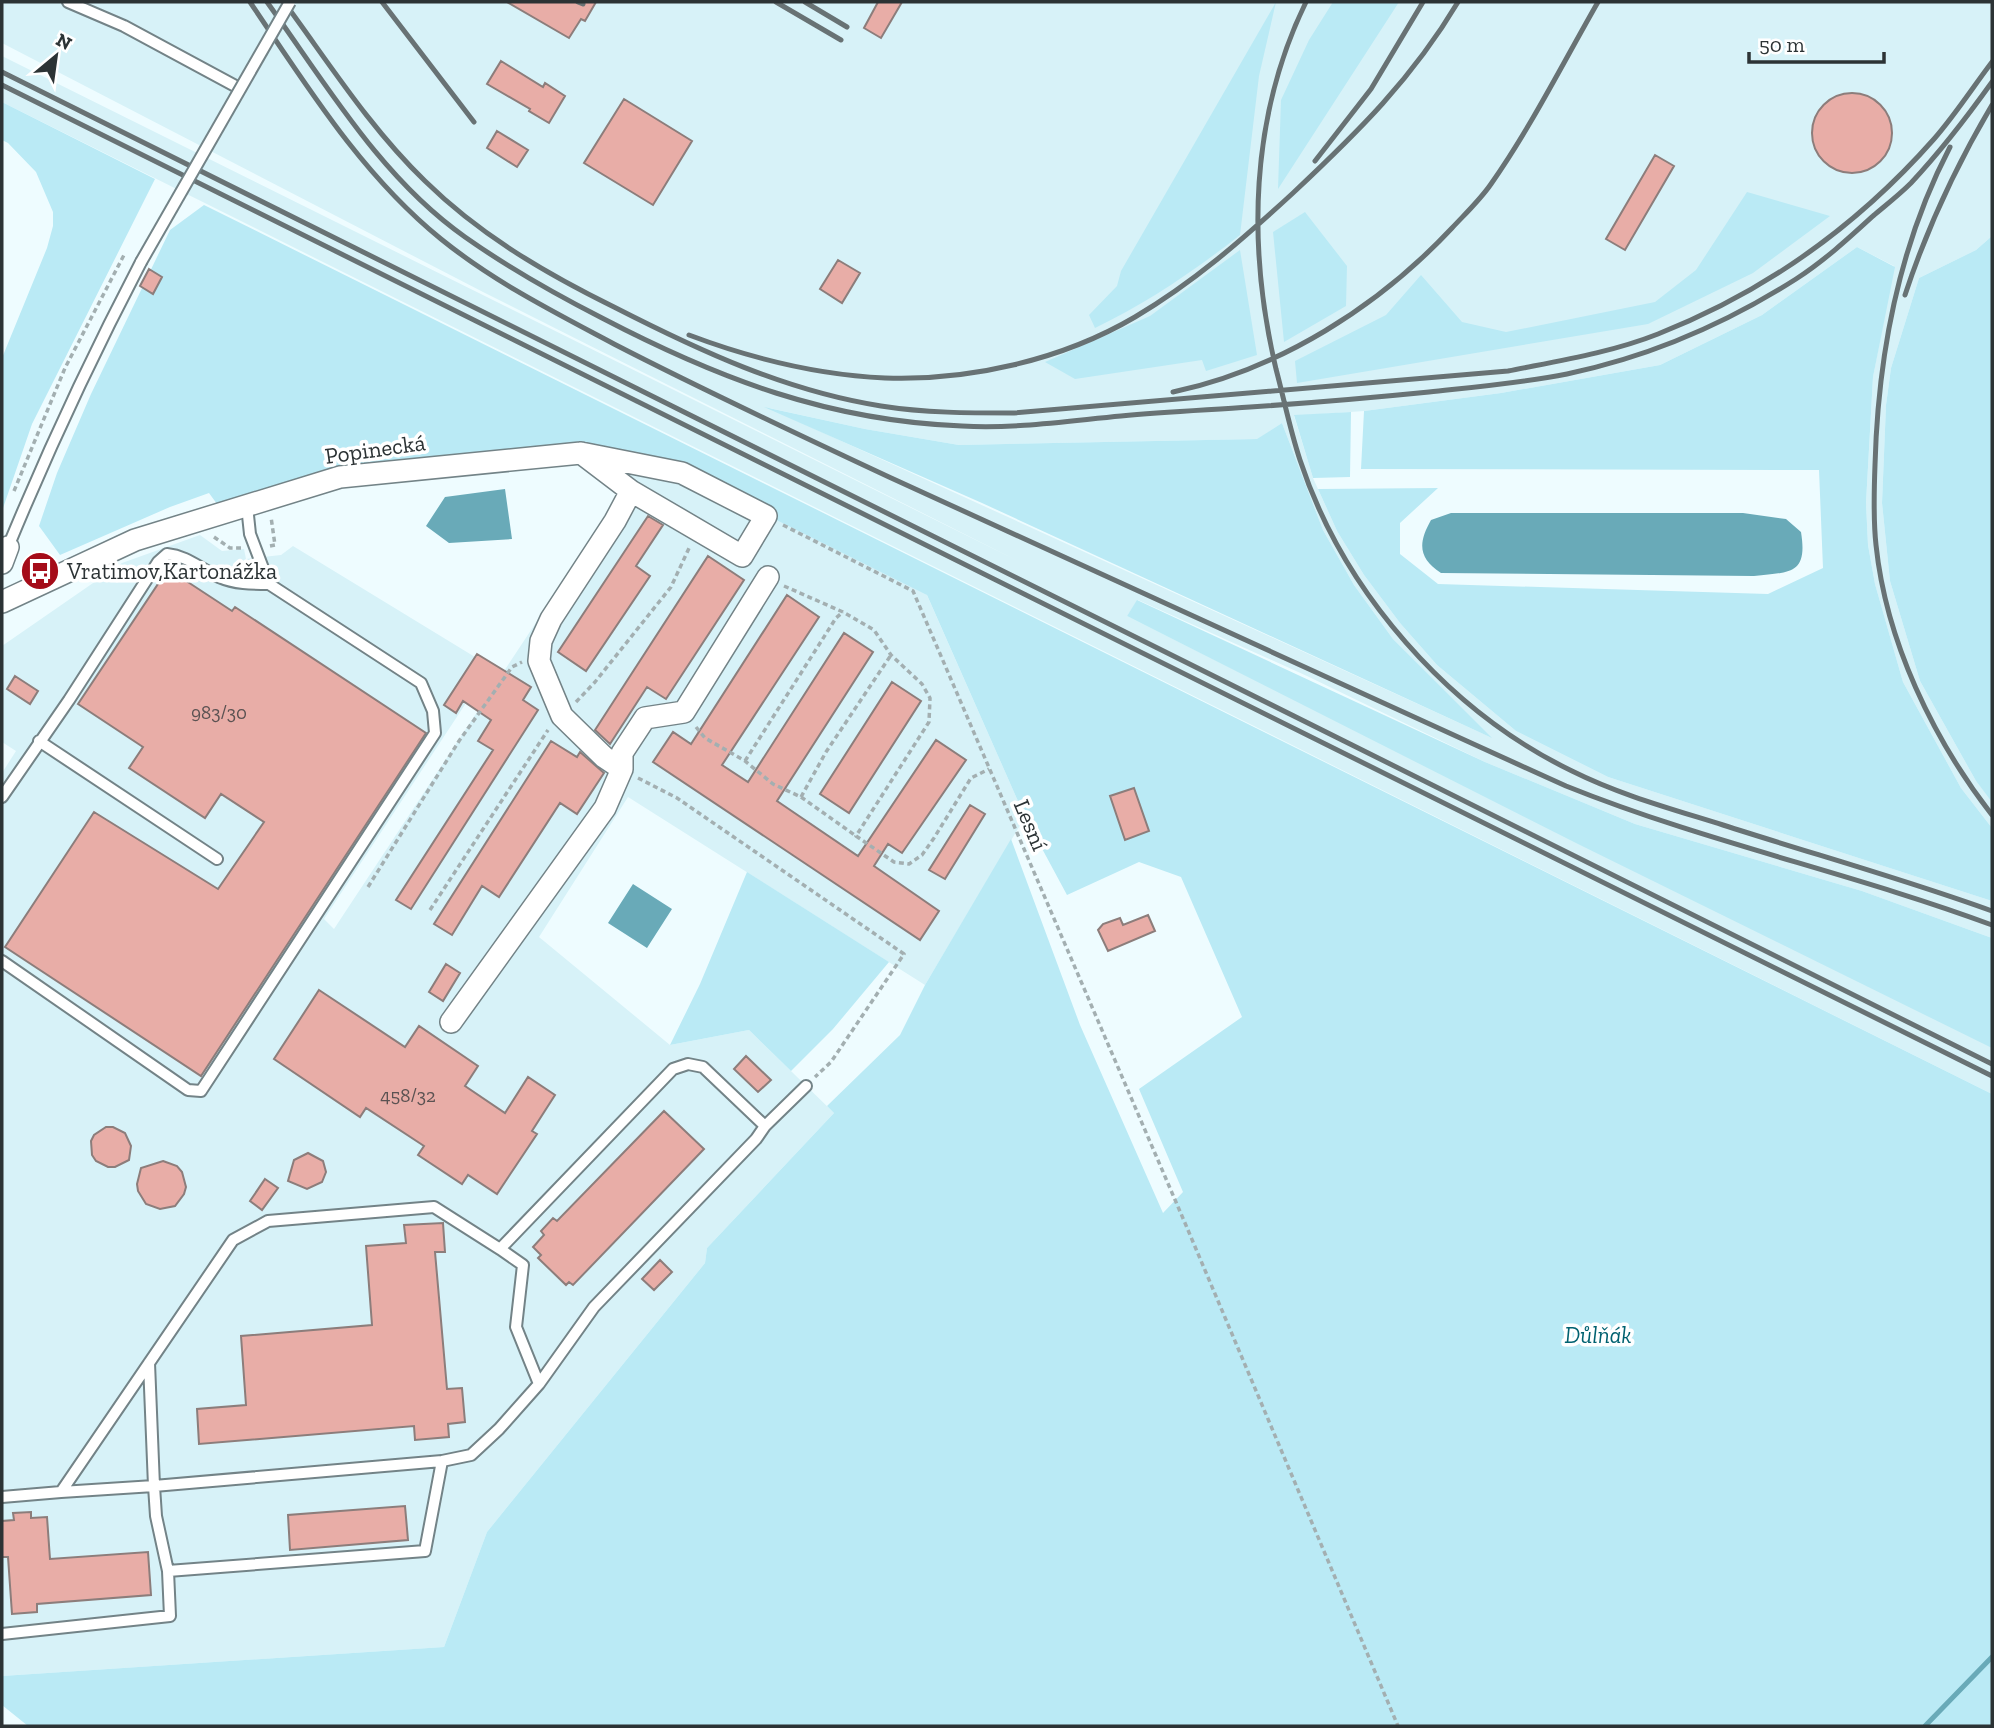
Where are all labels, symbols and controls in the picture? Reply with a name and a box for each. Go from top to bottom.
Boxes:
north arrow [21,21,91,91]
scale bar [1749,21,1884,65]
text: N [52,28,76,55]
text: 50 m [1759,32,1805,57]
street label: Popinecká [323,428,427,470]
bus stop icon: Vratimov,Kartonážka [19,550,61,592]
place label: Vratimov,Kartonážka [66,557,277,585]
house number: 983/30 [191,701,247,724]
street label: Lesní [1008,795,1054,855]
house number: 458/32 [380,1084,436,1107]
park label: Důlňák [1564,1321,1632,1349]

